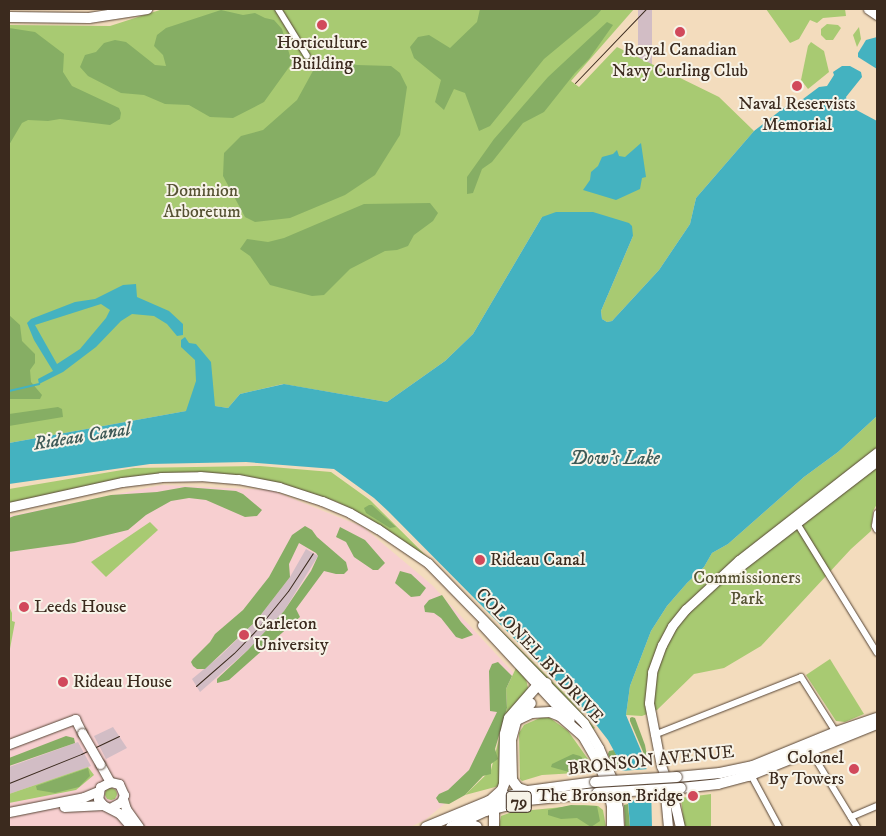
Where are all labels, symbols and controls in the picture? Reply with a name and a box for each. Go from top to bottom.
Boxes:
marker: Horticulture Building [316,19,328,31]
marker: Royal Canadian Navy Curling Club [674,26,686,38]
place label: Horticulture Building [276,33,368,76]
place label: Royal Canadian Navy Curling Club [612,40,748,82]
marker: Naval Reservists Memorial [791,80,803,92]
place label: Naval Reservists Memorial [739,94,855,136]
park label: Dominion Arboretum [163,181,241,223]
water label: Rideau Canal [32,418,132,456]
water label: Dow's Lake [570,448,660,470]
place label: Rideau Canal [490,549,585,571]
marker: Rideau Canal [474,554,486,566]
park label: Commissioners Park [693,568,801,610]
street label: COLONEL BY DRIVE [471,584,607,728]
place label: Leeds House [34,596,126,618]
marker: Leeds House [18,601,30,613]
place label: Carleton University [254,614,328,656]
marker: Carleton University [238,629,250,641]
place label: Rideau House [73,671,172,693]
marker: Rideau House [57,676,69,688]
street label: BRONSON AVENUE [567,742,735,780]
place label: Colonel By Towers [768,748,844,791]
marker: Colonel By Towers [848,763,860,775]
place label: The Bronson Bridge [537,785,683,807]
road number: 79 [505,789,533,816]
marker: The Bronson Bridge [687,790,699,802]

